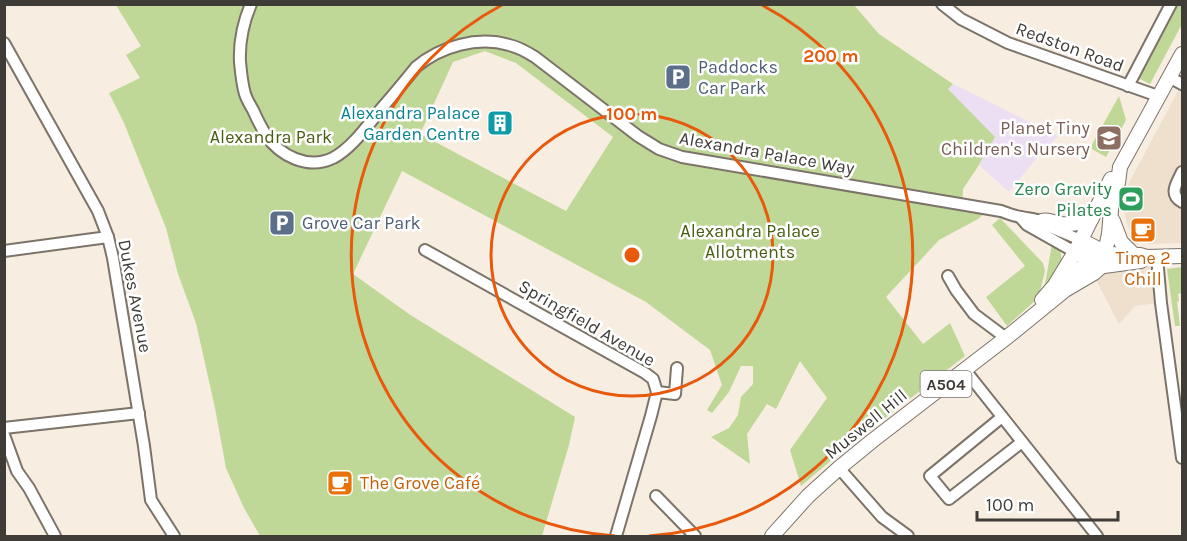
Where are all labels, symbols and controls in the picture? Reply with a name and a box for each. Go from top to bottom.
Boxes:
street label: Redston Road [1013,17,1127,77]
text: 200 m [803,45,859,67]
place label: Paddocks Car Park [698,56,778,99]
parking icon: Paddocks Car Park [663,62,693,92]
place label: Alexandra Palace Garden Centre [341,102,480,145]
text: 100 m [607,103,657,125]
building icon: Alexandra Palace Garden Centre [485,108,515,138]
place label: Planet Tiny Children's Nursery [941,117,1091,160]
school or university icon: Planet Tiny Children's Nursery [1094,123,1124,153]
park label: Alexandra Park [210,126,332,148]
street label: Alexandra Palace Way [678,127,857,179]
place label: Zero Gravity Pilates [1014,178,1113,221]
sports icon: Zero Gravity Pilates [1116,184,1146,214]
parking icon: Grove Car Park [267,208,297,238]
place label: Grove Car Park [302,212,421,234]
cafe icon: Time 2 Chill [1128,215,1158,245]
park label: Alexandra Palace Allotments [680,220,820,263]
street label: Dukes Avenue [113,237,157,355]
centre of rings [622,245,642,265]
place label: Time 2 Chill [1115,247,1171,290]
street label: Springfield Avenue [515,275,659,371]
road number: A504 [920,371,972,397]
street label: Muswell Hill [820,384,912,464]
cafe icon: The Grove Café [325,468,355,498]
place label: The Grove Café [360,472,480,494]
scale bar [977,484,1118,522]
text: 100 m [986,494,1034,516]

